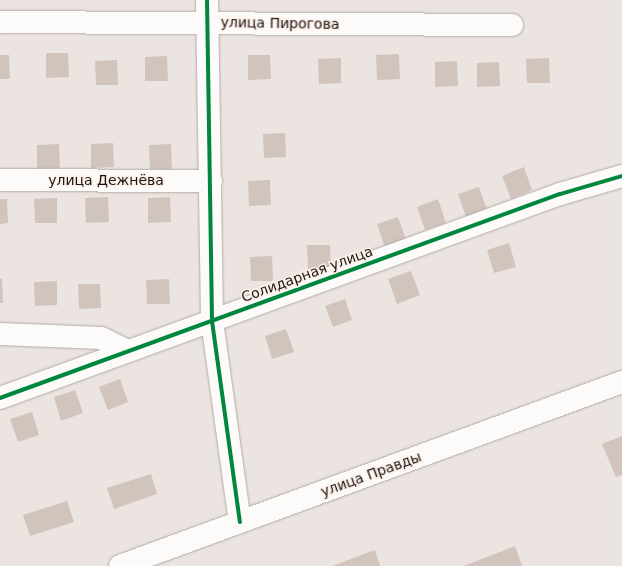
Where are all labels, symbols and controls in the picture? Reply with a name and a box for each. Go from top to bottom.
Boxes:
street label: улица Пирогова [221,14,339,32]
street label: улица Дежнёва [48,172,164,188]
street label: Солидарная улица [239,242,375,306]
street label: улица Правды [318,448,424,500]

